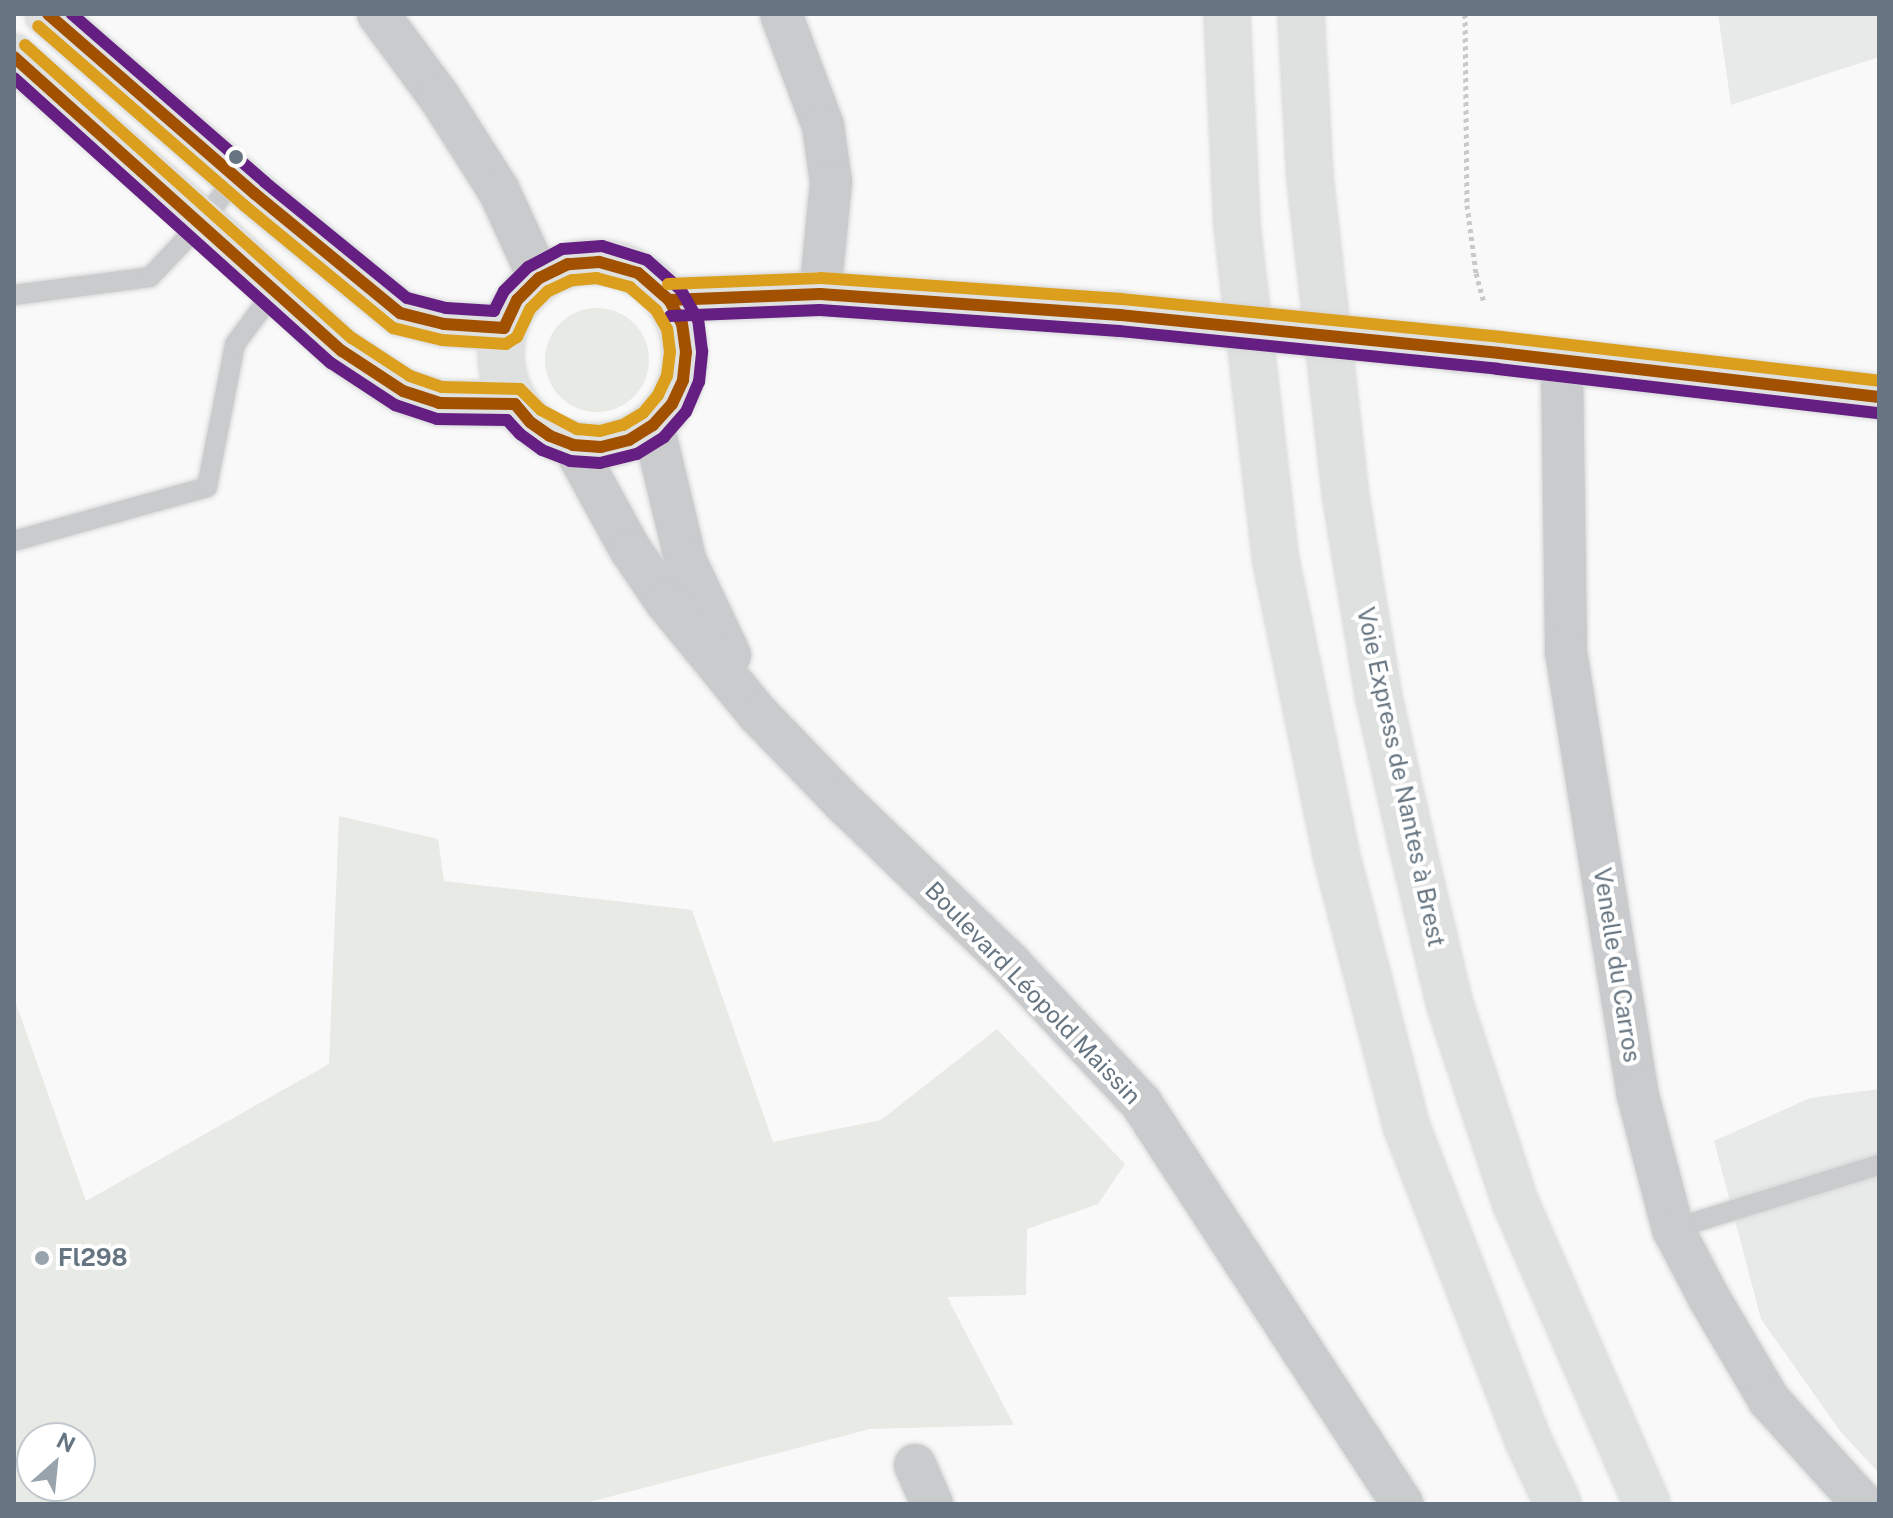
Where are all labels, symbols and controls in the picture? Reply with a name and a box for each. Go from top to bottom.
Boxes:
unlabelled marker [228,149,244,165]
street label: Voie Express de Nantes à Brest [1351,604,1451,950]
street label: Venelle du Carros [1587,865,1647,1065]
street label: Boulevard Léopold Maissin [919,876,1147,1110]
place label: Fl298 [58,1244,128,1272]
marker: Fl298 [33,1249,51,1267]
north arrow [16,1422,96,1502]
text: N [52,1427,80,1458]

